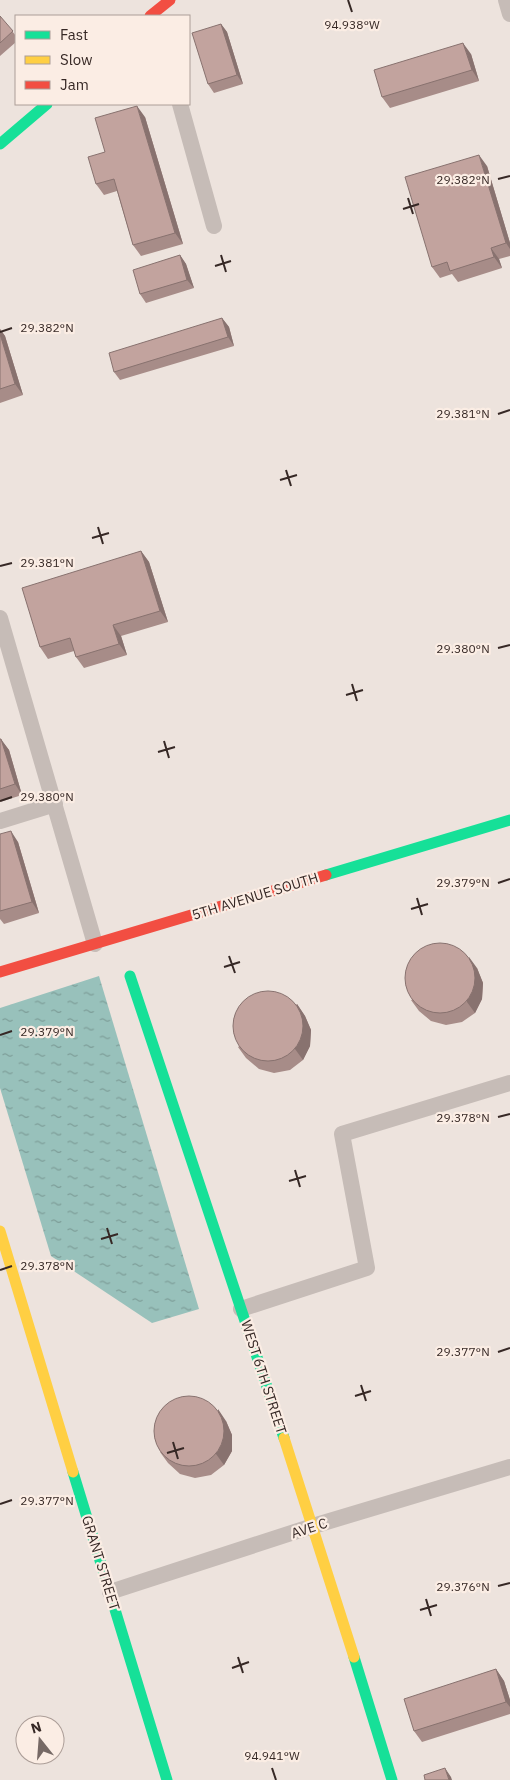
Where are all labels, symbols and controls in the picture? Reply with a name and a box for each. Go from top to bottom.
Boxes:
legend [15,15,190,105]
text: 94.938°W [324,17,380,32]
text: Fast [60,25,88,44]
text: Slow [60,50,93,69]
text: Jam [60,75,89,94]
text: 29.382°N [436,172,490,187]
text: 29.382°N [20,320,74,335]
text: 29.381°N [436,406,490,421]
text: 29.381°N [20,555,74,570]
text: 29.380°N [436,641,490,656]
text: 29.380°N [20,789,74,804]
street label: 5TH AVENUE SOUTH [190,868,320,924]
text: 29.379°N [436,875,490,890]
text: 29.379°N [20,1024,74,1039]
text: 29.378°N [436,1110,490,1125]
text: 29.378°N [20,1258,74,1273]
street label: WEST 6TH STREET [237,1318,291,1436]
text: 29.377°N [436,1344,490,1359]
text: 29.377°N [20,1493,74,1508]
street label: GRANT STREET [78,1513,124,1613]
street label: AVE C [289,1514,330,1542]
text: 29.376°N [436,1579,490,1594]
north arrow [15,1715,65,1765]
text: N [29,1717,44,1738]
text: 94.941°W [244,1748,300,1763]

